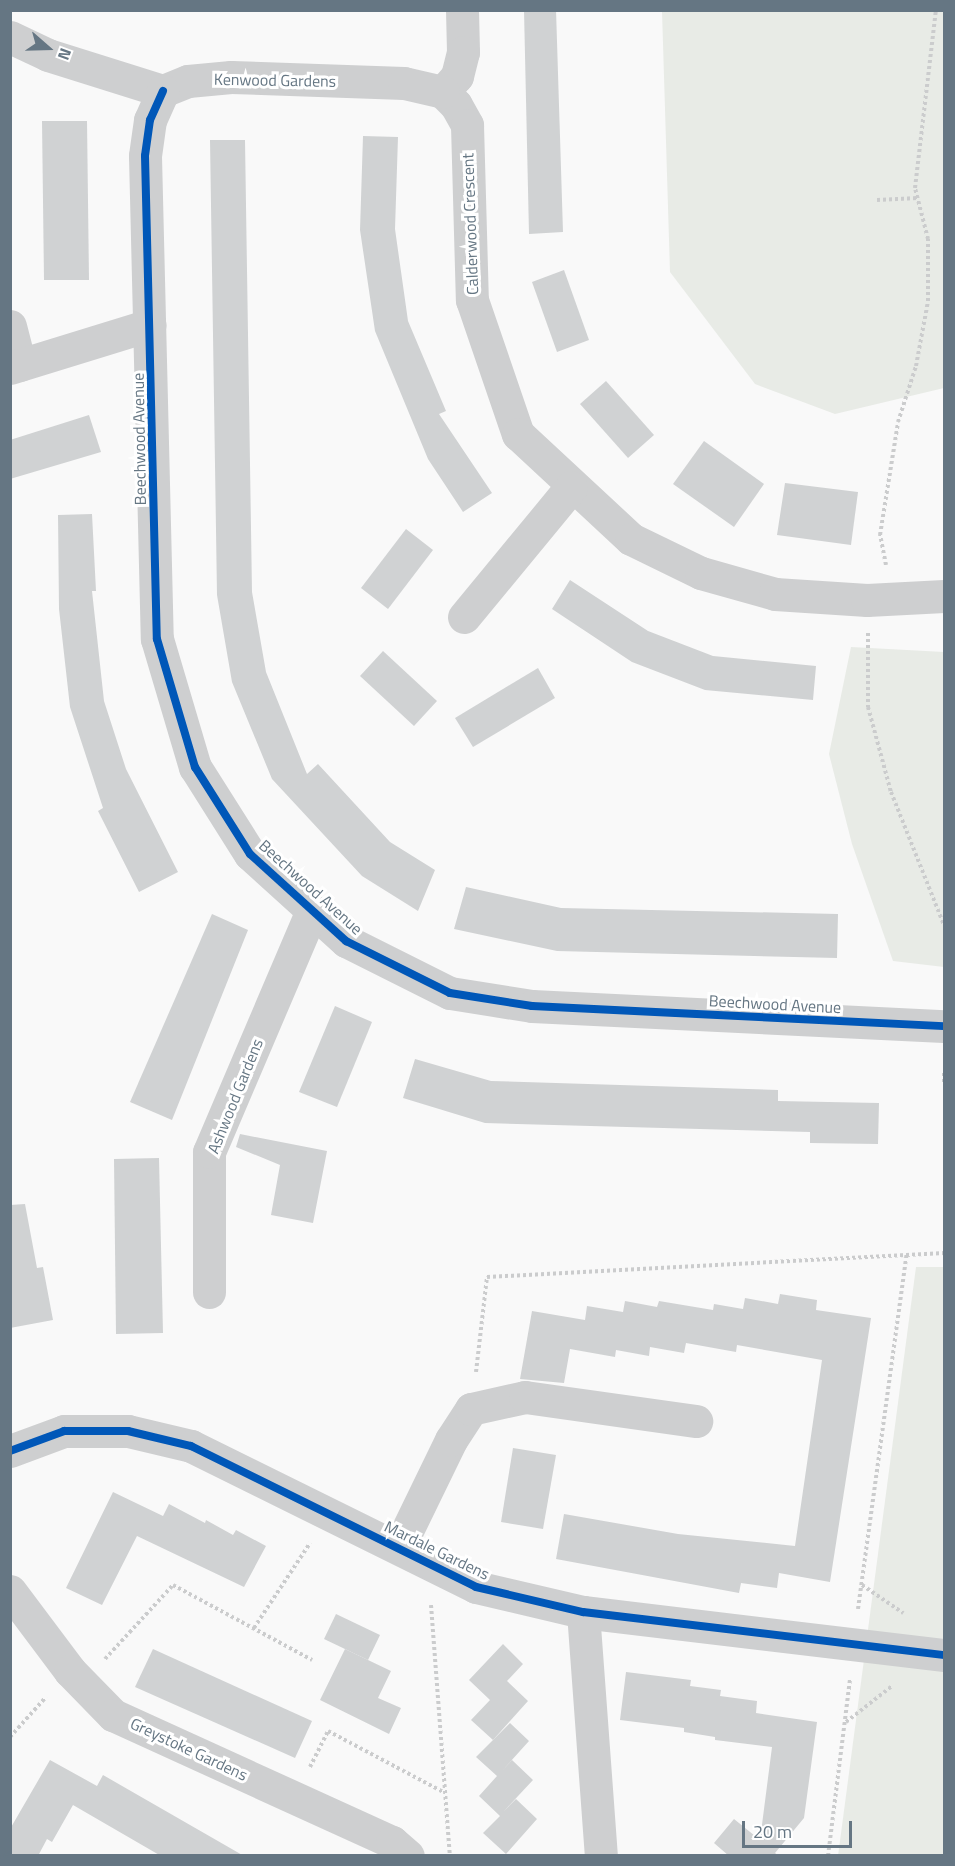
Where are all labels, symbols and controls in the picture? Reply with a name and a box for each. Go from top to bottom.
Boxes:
north arrow [18,18,78,78]
text: N [52,45,78,63]
street label: Kenwood Gardens [214,69,336,91]
street label: Calderwood Crescent [458,153,482,295]
street label: Beechwood Avenue [128,373,150,505]
street label: Beechwood Avenue [255,836,367,938]
street label: Beechwood Avenue [708,991,842,1017]
street label: Ashwood Gardens [203,1036,267,1156]
street label: Mardale Gardens [381,1516,493,1584]
street label: Greystoke Gardens [127,1713,251,1785]
scale bar [745,1809,854,1847]
text: 20 m [753,1818,792,1845]

